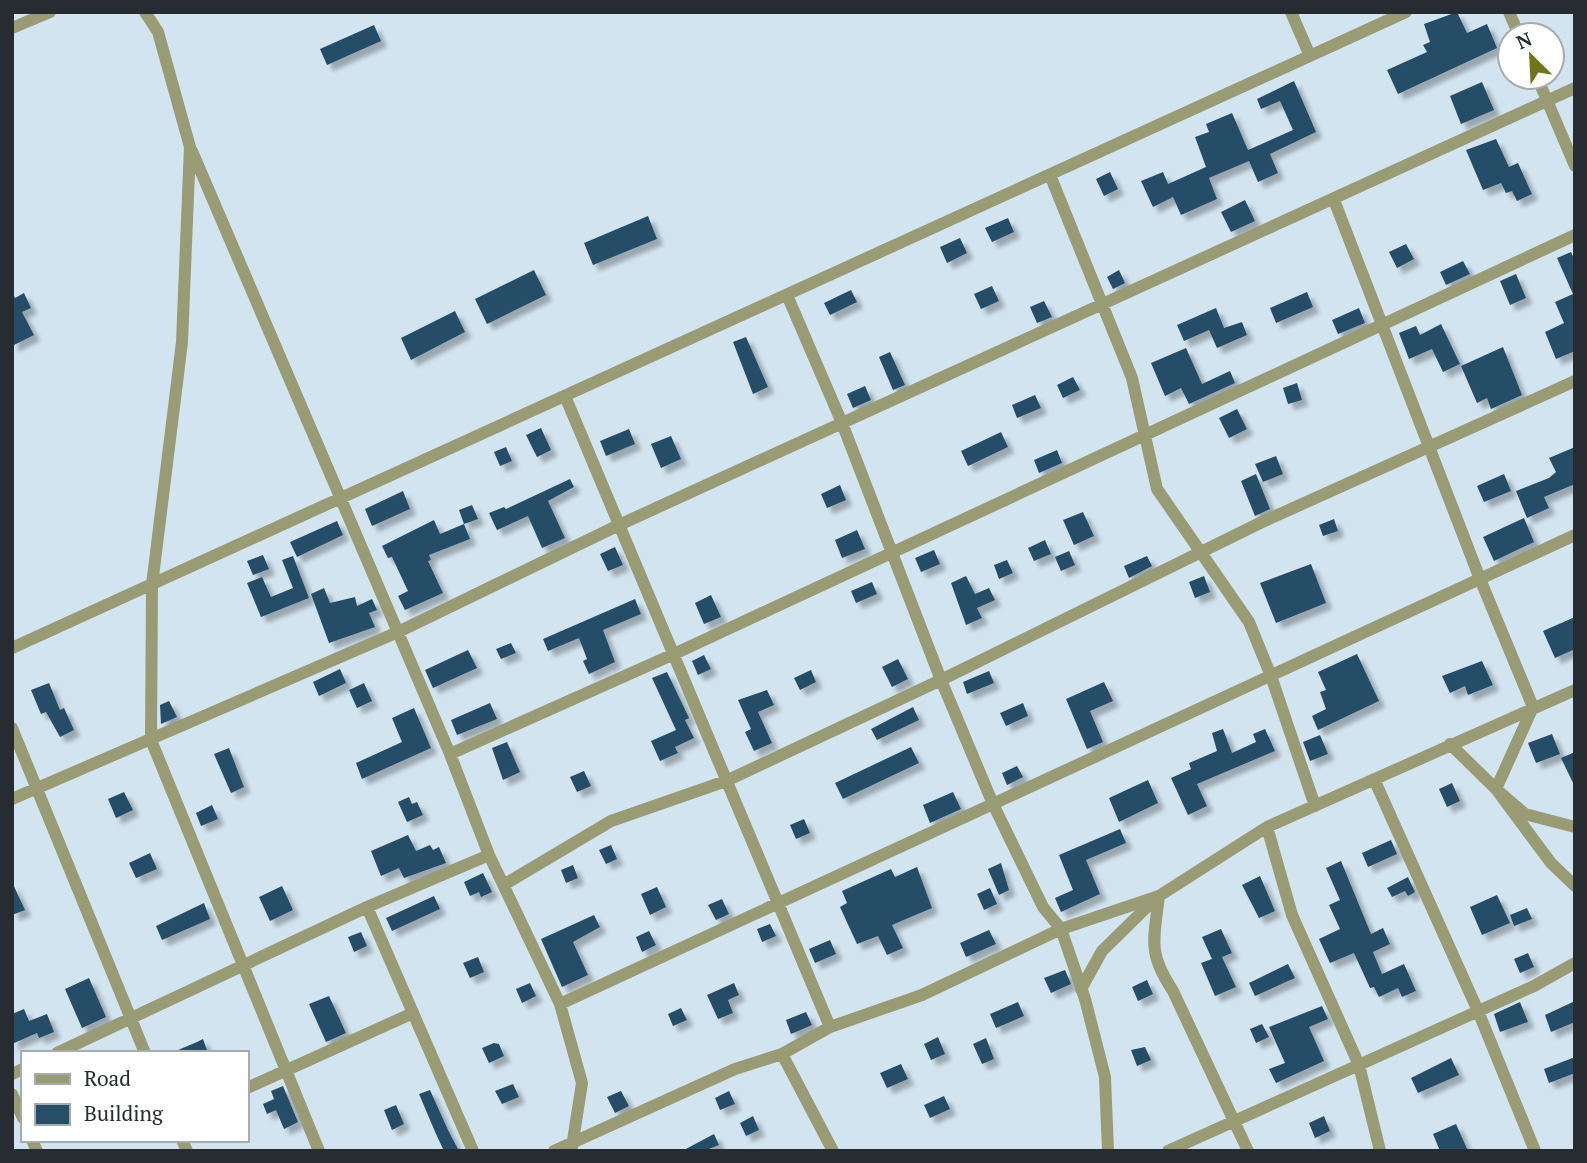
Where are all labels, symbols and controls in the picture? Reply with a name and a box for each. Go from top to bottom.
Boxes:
north arrow [1496,21,1566,91]
text: N [1512,25,1536,54]
legend [21,1051,248,1142]
text: Road [84,1064,131,1092]
text: Building [84,1099,164,1127]

